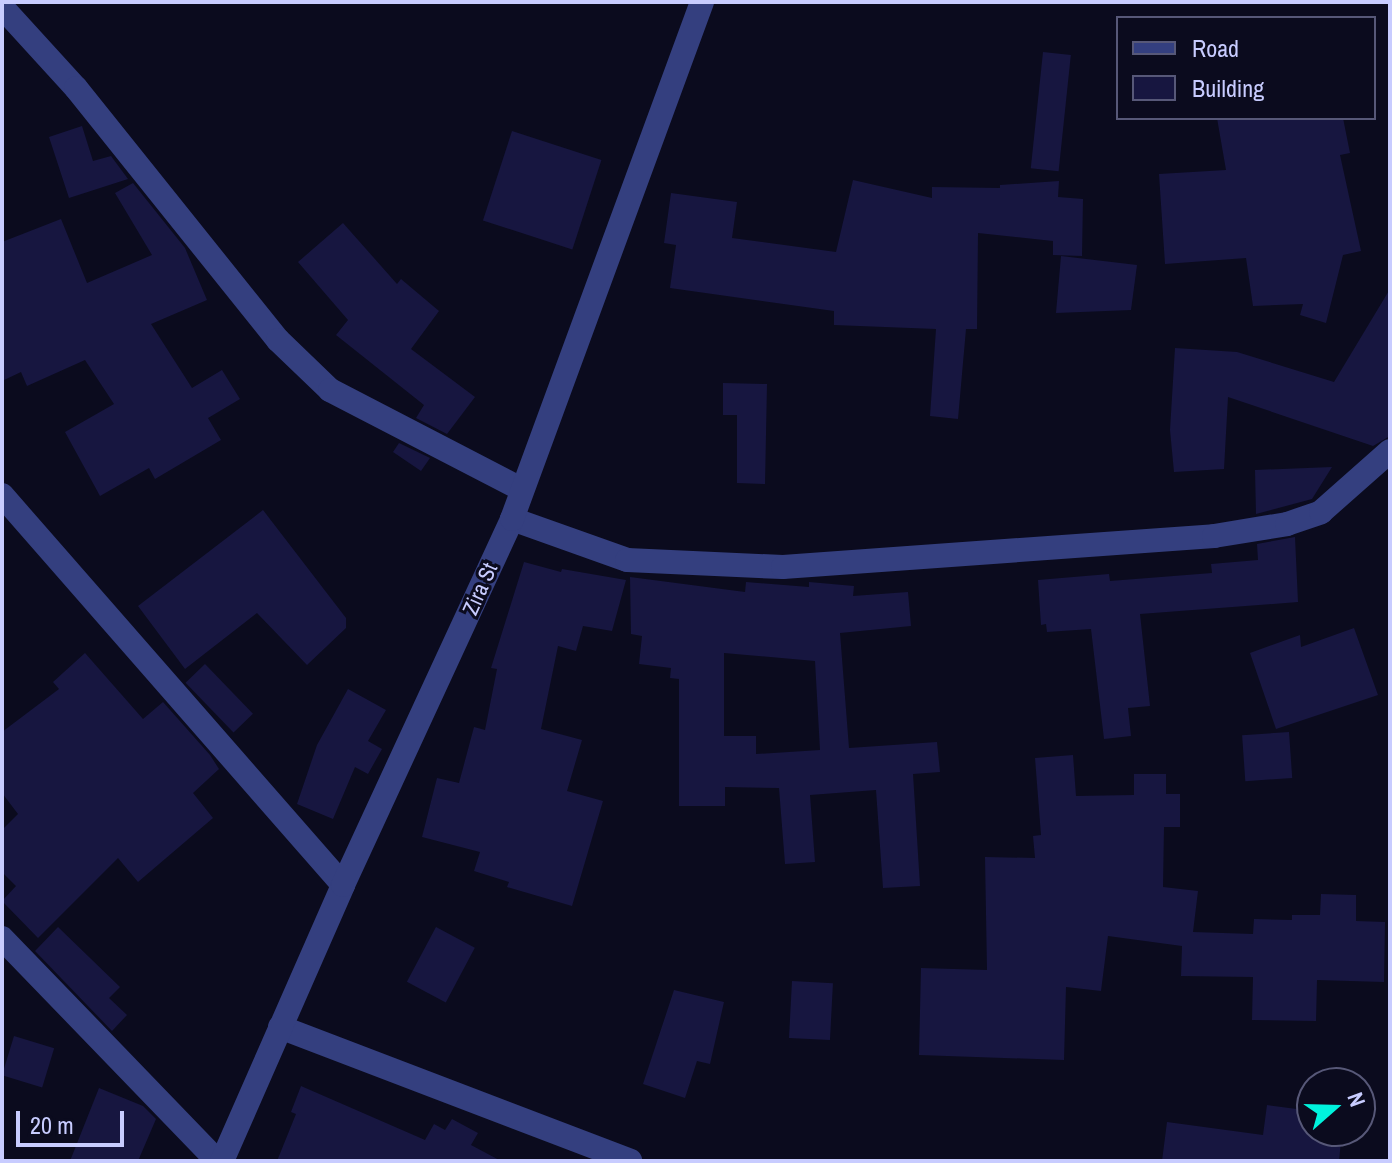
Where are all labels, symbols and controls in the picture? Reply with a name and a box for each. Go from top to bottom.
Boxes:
legend [1116,16,1376,120]
text: Road [1192,32,1239,64]
text: Building [1192,72,1264,104]
street label: Zira St [457,559,503,619]
north arrow [1296,1067,1376,1147]
text: N [1340,1088,1373,1111]
scale bar [20,1095,128,1145]
text: 20 m [30,1109,74,1141]

